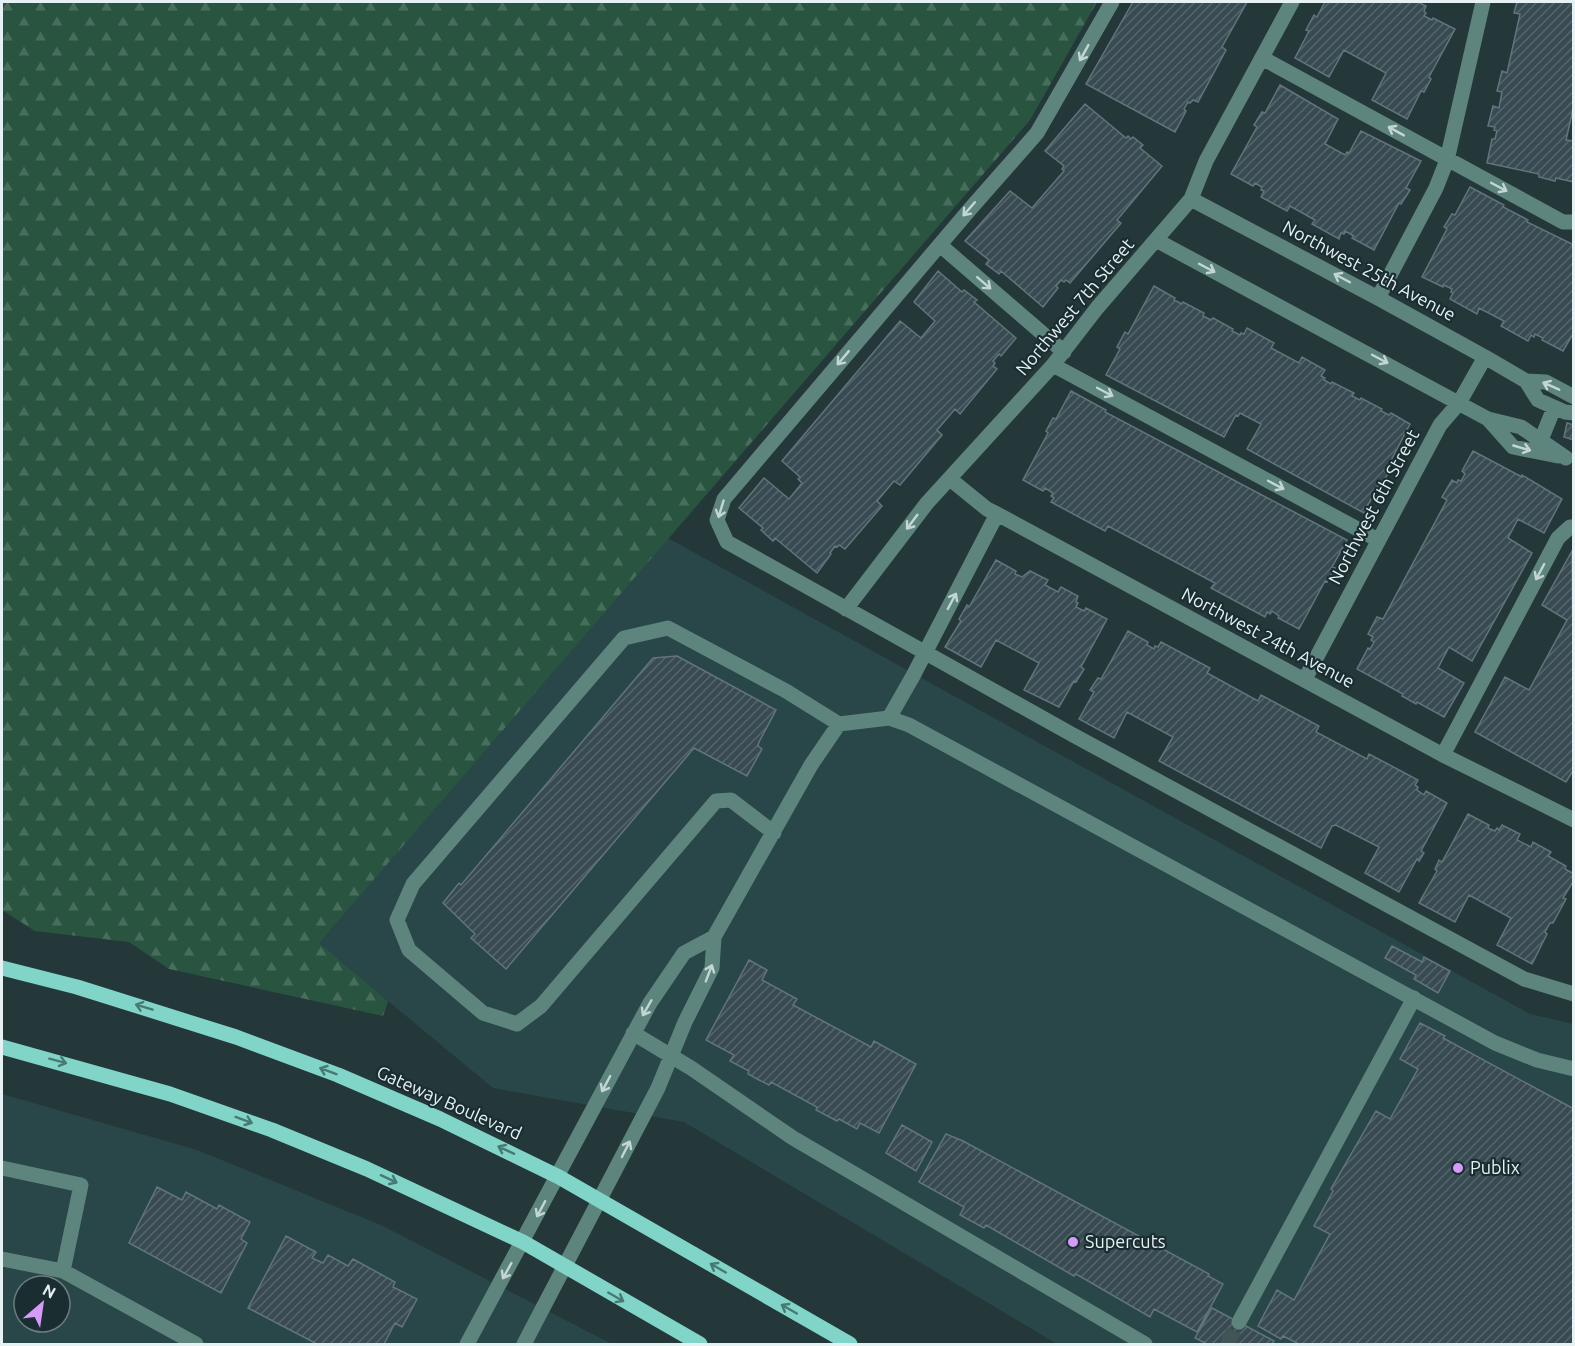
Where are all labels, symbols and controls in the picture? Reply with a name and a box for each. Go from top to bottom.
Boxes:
one-way arrow [1078,44,1090,61]
one-way arrow [1388,125,1405,137]
one-way arrow [1490,181,1507,193]
one-way arrow [963,201,976,217]
street label: Northwest 25th Avenue [1280,216,1459,324]
street label: Northwest 7th Street [1011,234,1137,379]
one-way arrow [1198,263,1216,274]
one-way arrow [1334,272,1351,284]
one-way arrow [976,276,991,290]
one-way arrow [836,350,850,365]
one-way arrow [1370,354,1388,365]
one-way arrow [1542,380,1560,391]
one-way arrow [1096,386,1113,398]
street label: Northwest 6th Street [1324,426,1422,587]
one-way arrow [1512,442,1531,454]
one-way arrow [1267,480,1285,491]
one-way arrow [714,499,725,518]
one-way arrow [905,514,918,530]
one-way arrow [1534,563,1546,580]
street label: Northwest 24th Avenue [1179,583,1358,691]
one-way arrow [947,592,958,610]
one-way arrow [704,964,715,982]
one-way arrow [641,999,653,1016]
one-way arrow [135,1001,154,1012]
one-way arrow [48,1056,67,1067]
street label: Gateway Boulevard [374,1061,525,1143]
one-way arrow [319,1065,338,1076]
one-way arrow [599,1075,611,1093]
one-way arrow [234,1115,253,1126]
one-way arrow [620,1141,632,1158]
one-way arrow [498,1144,516,1156]
place label: Publix [1470,1157,1520,1177]
marker: Publix [1451,1161,1465,1175]
one-way arrow [380,1174,398,1186]
one-way arrow [535,1200,546,1218]
place label: Supercuts [1085,1231,1166,1251]
marker: Supercuts [1066,1235,1080,1249]
one-way arrow [501,1262,512,1280]
one-way arrow [710,1262,727,1274]
north arrow [12,1274,72,1334]
text: N [40,1280,59,1302]
one-way arrow [607,1291,624,1303]
one-way arrow [781,1303,799,1314]

